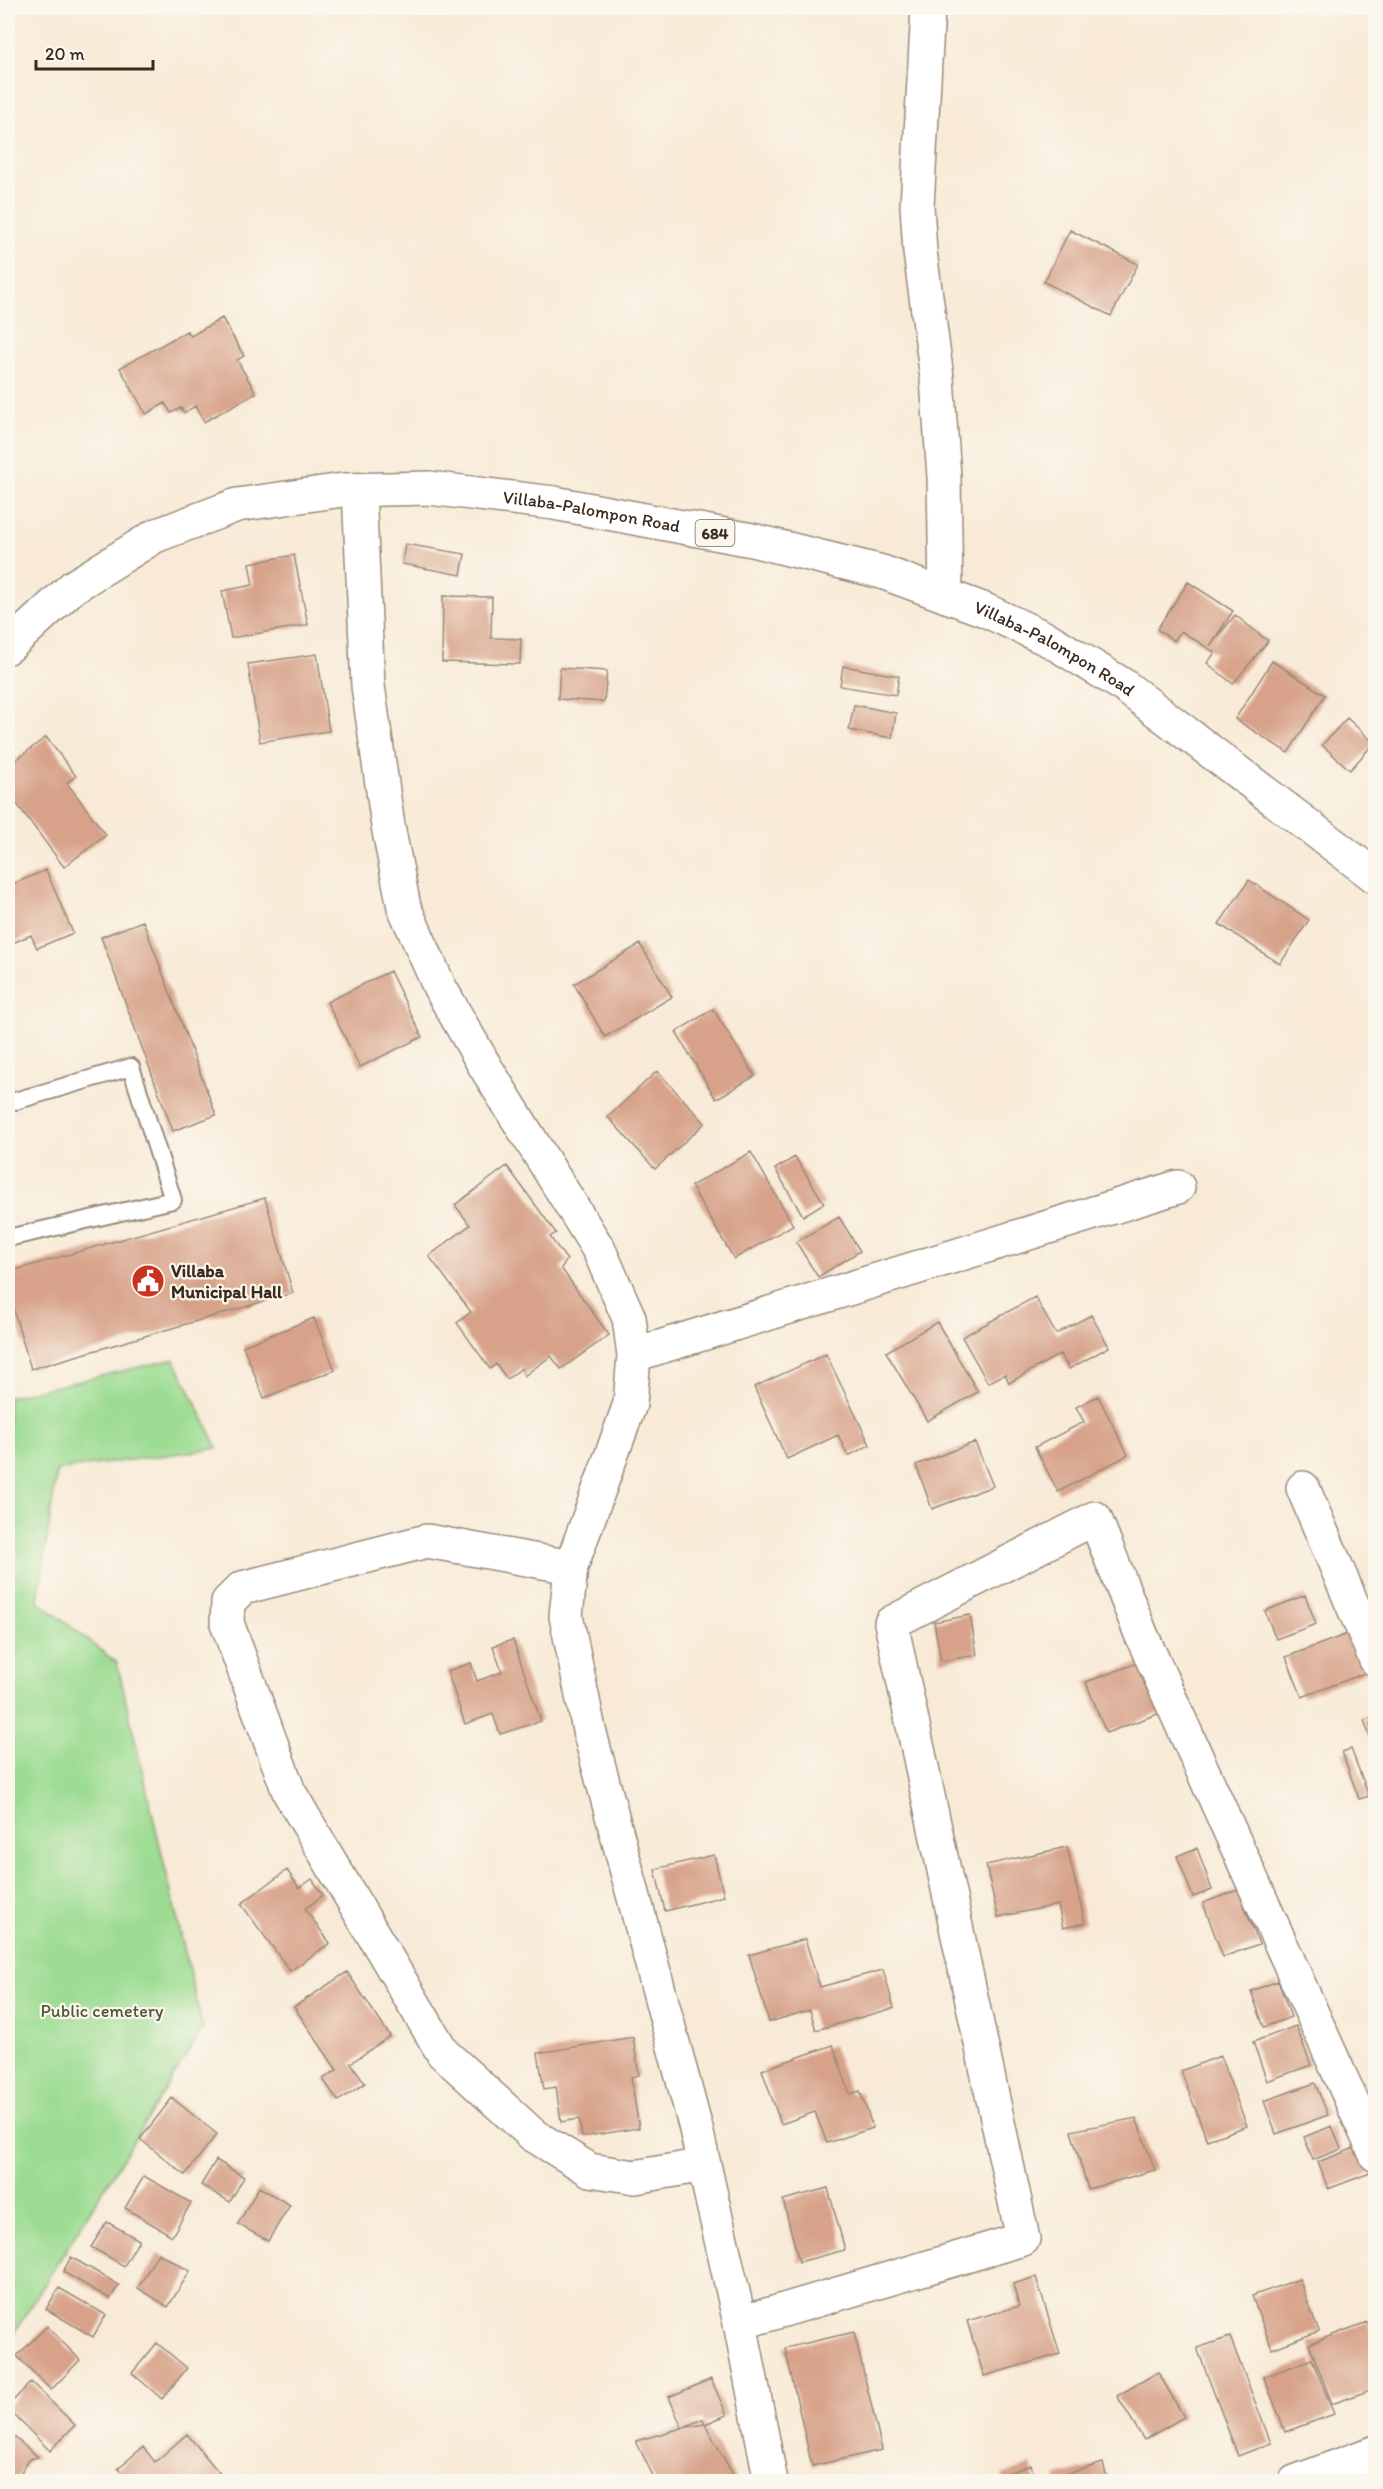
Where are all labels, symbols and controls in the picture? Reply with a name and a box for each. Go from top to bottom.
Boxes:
scale bar [36,33,153,71]
text: 20 m [45,43,85,65]
street label: Villaba-Palompon Road [502,486,682,537]
road number: 684 [696,520,734,546]
street label: Villaba-Palompon Road [971,596,1139,701]
place label: Villaba Municipal Hall [171,1260,283,1303]
public building icon: Villaba Municipal Hall [130,1263,166,1299]
park label: Public cemetery [41,2000,164,2022]

